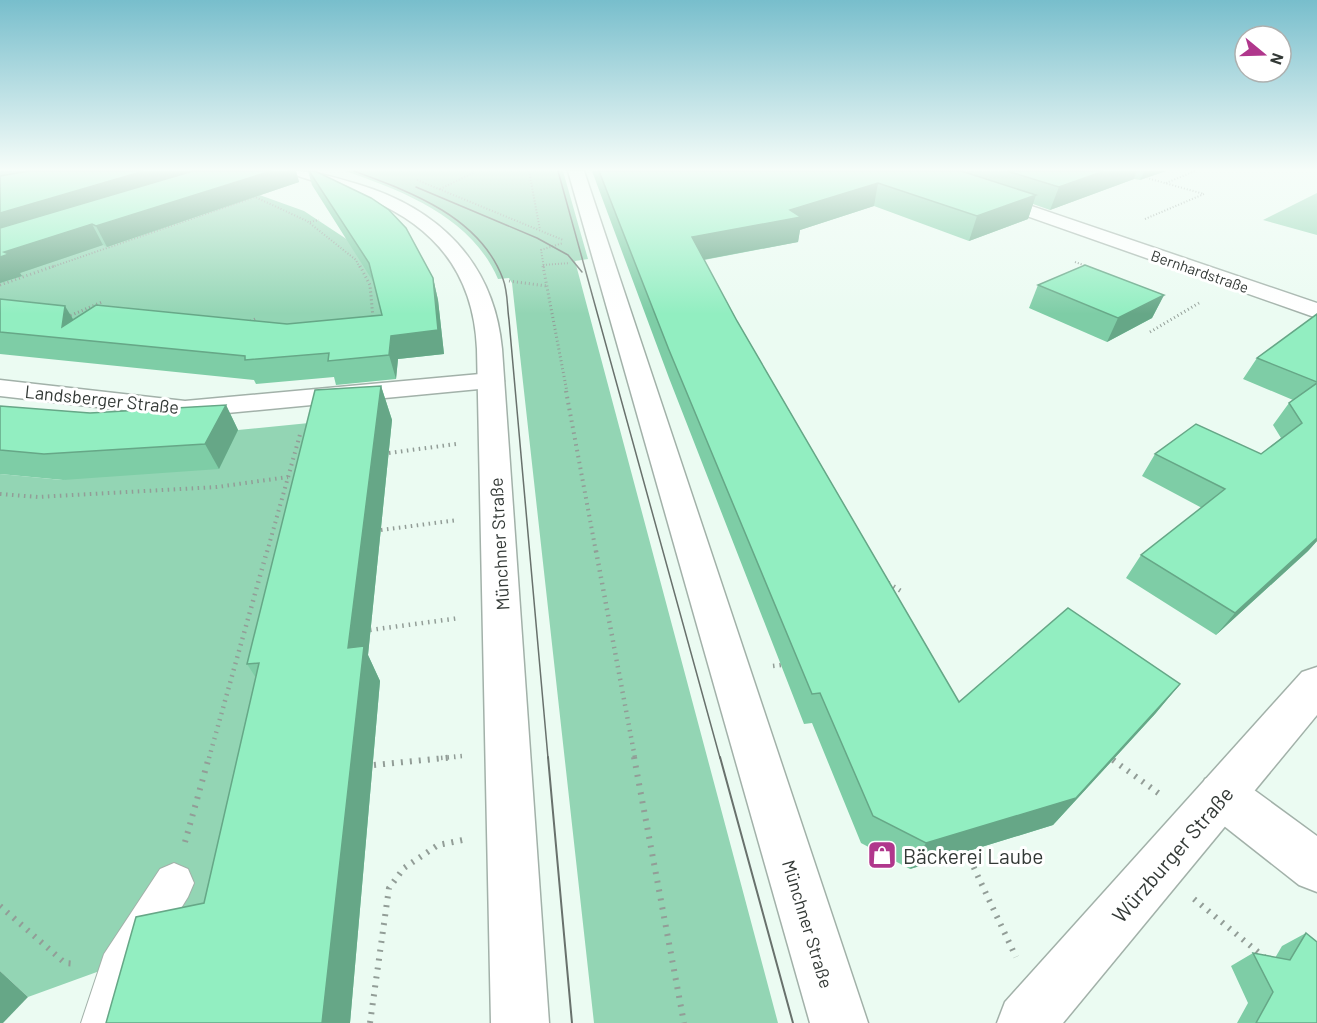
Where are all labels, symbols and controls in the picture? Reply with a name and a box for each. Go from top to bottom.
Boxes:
north arrow [1233,24,1293,84]
text: N [1267,51,1288,67]
street label: Bernhardstraße [1149,246,1251,296]
street label: Landsberger Straße [24,380,180,418]
street label: Münchner Straße [485,477,513,611]
street label: Würzburger Straße [1106,781,1238,927]
shop icon: Bäckerei Laube [866,839,898,871]
place label: Bäckerei Laube [903,843,1044,868]
street label: Münchner Straße [778,857,838,991]

